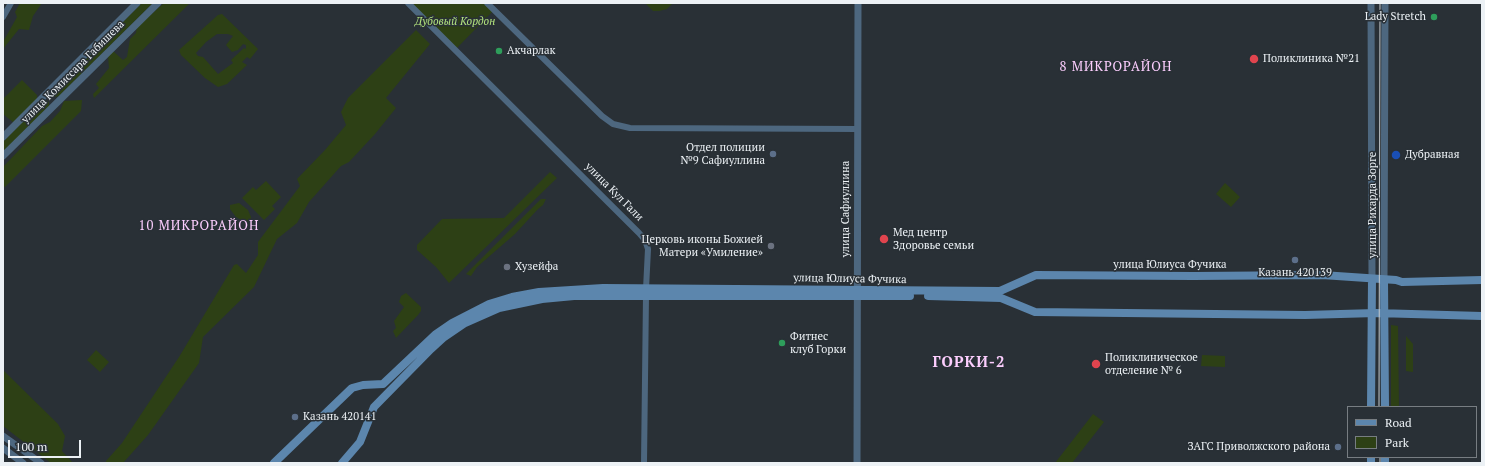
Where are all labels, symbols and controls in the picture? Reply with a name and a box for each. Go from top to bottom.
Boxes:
place label: Lady Stretch [1365,10,1426,24]
marker: Lady Stretch [1429,12,1439,22]
park label: Дубовый Кордон [415,15,495,29]
street label: улица Комиссара Габишева [19,18,127,126]
place label: Акчарлак [507,44,555,58]
marker: Акчарлак [494,46,504,56]
place label: Поликлиника №21 [1263,52,1360,66]
marker: Поликлиника №21 [1248,53,1260,65]
district label: 8 МИКРОРАЙОН [1060,59,1172,75]
place label: Отдел полиции №9 Сафиуллина [680,141,765,167]
place label: Дубравная [1405,148,1459,162]
marker: Отдел полиции №9 Сафиуллина [768,149,778,159]
marker: Дубравная [1390,149,1402,161]
street label: улица Рихарда Зорге [1366,152,1380,258]
street label: улица Кул Гали [582,160,646,224]
street label: улица Сафиуллина [839,161,853,257]
district label: 10 МИКРОРАЙОН [139,218,259,234]
place label: Мед центр Здоровье семьи [893,226,974,252]
place label: Церковь иконы Божией Матери «Умиление» [641,233,763,259]
marker: Мед центр Здоровье семьи [878,233,890,245]
marker: Церковь иконы Божией Матери «Умиление» [766,241,776,251]
marker: Казань 420139 [1290,255,1300,265]
street label: улица Юлиуса Фучика [1113,258,1227,272]
place label: Хузейфа [515,260,558,274]
marker: Хузейфа [502,262,512,272]
place label: Казань 420139 [1258,266,1332,280]
street label: улица Юлиуса Фучика [793,271,907,287]
place label: Фитнес клуб Горки [790,330,846,356]
marker: Фитнес клуб Горки [777,338,787,348]
place label: Поликлиническое отделение № 6 [1105,351,1198,377]
district label: ГОРКИ-2 [932,354,1006,372]
marker: Поликлиническое отделение № 6 [1090,358,1102,370]
legend [1347,406,1477,458]
place label: Казань 420141 [303,410,377,424]
marker: Казань 420141 [290,412,300,422]
text: Road [1385,415,1412,430]
scale bar [10,432,83,458]
text: Park [1385,435,1409,450]
text: 100 m [15,439,47,454]
place label: ЗАГС Приволжского района [1187,440,1330,454]
marker: ЗАГС Приволжского района [1333,442,1343,452]

